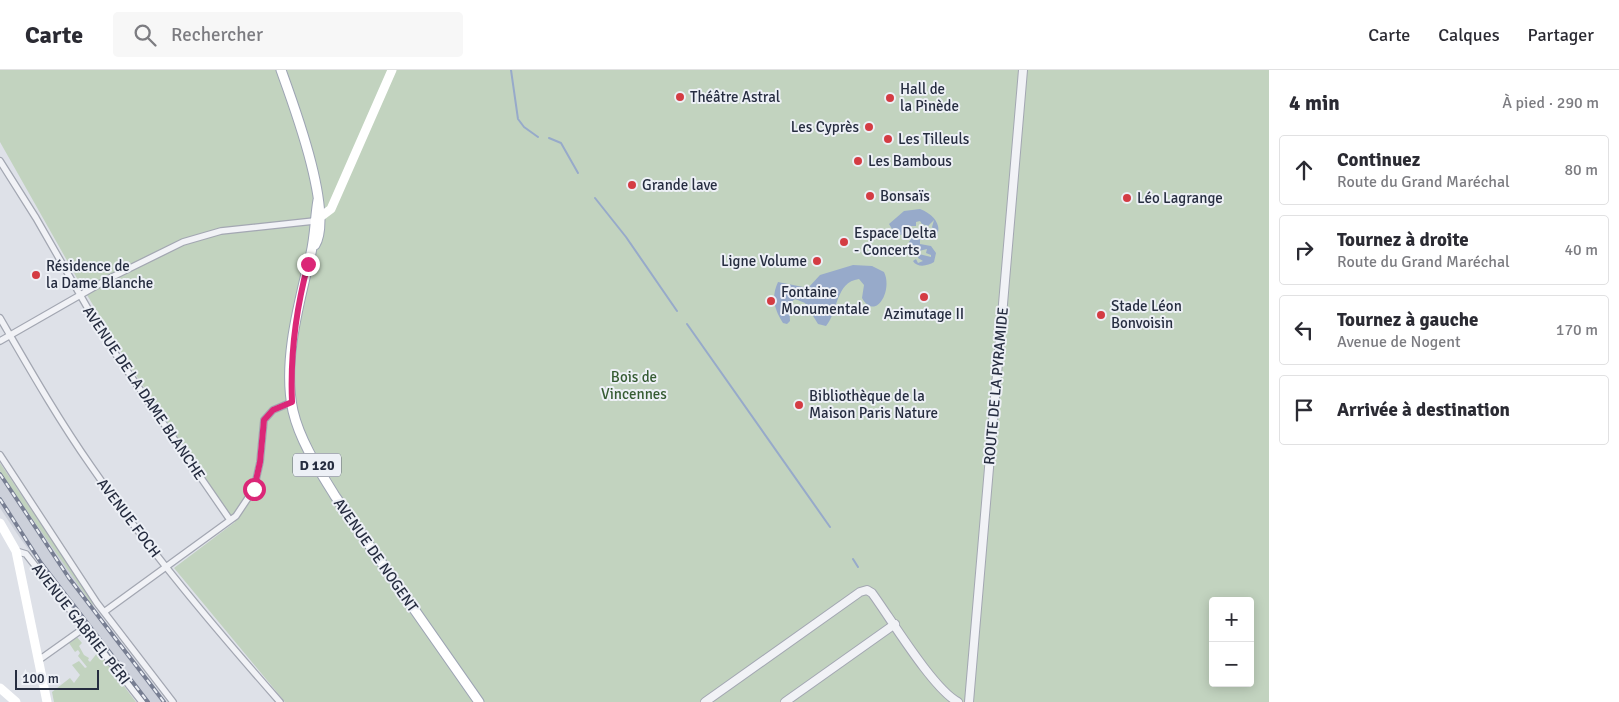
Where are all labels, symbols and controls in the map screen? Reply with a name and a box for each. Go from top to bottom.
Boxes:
search box [113,12,463,57]
text: Carte [25,20,83,50]
icon: search [131,21,159,49]
text: Rechercher [171,23,263,47]
text: Carte [1368,24,1410,46]
text: Calques [1438,24,1500,46]
text: Partager [1528,24,1594,46]
place label: Hall de la Pinède [900,80,959,115]
place label: Théâtre Astral [690,88,780,106]
text: 4 min [1289,90,1340,116]
marker: Théâtre Astral [674,91,686,103]
marker: Hall de la Pinède [884,92,896,104]
text: À pied · 290 m [1502,93,1599,113]
place label: Les Cyprès [791,118,859,136]
marker: Les Cyprès [863,121,875,133]
place label: Les Tilleuls [898,130,970,148]
marker: Les Tilleuls [882,133,894,145]
text: Continuez [1337,148,1420,172]
place label: Les Bambous [868,152,952,170]
marker: Les Bambous [852,155,864,167]
icon: ahead [1290,156,1318,184]
text: 80 m [1564,160,1598,180]
text: Route du Grand Maréchal [1337,172,1510,192]
place label: Grande lave [642,176,718,194]
marker: Grande lave [626,179,638,191]
place label: Bonsaïs [880,187,930,205]
place label: Léo Lagrange [1137,189,1223,207]
marker: Bonsaïs [864,190,876,202]
marker: Léo Lagrange [1121,192,1133,204]
place label: Espace Delta - Concerts [854,224,937,259]
text: Tournez à droite [1337,228,1469,252]
marker: Espace Delta - Concerts [838,236,850,248]
icon: right [1290,236,1318,264]
text: 40 m [1564,240,1598,260]
place label: Ligne Volume [721,252,807,270]
text: Route du Grand Maréchal [1337,252,1510,272]
route end [297,253,320,276]
marker: Ligne Volume [811,255,823,267]
place label: Résidence de la Dame Blanche [46,257,153,292]
marker: Résidence de la Dame Blanche [30,269,42,281]
place label: Fontaine Monumentale [781,283,870,318]
marker: Azimutage II [918,291,930,303]
marker: Fontaine Monumentale [765,295,777,307]
place label: Stade Léon Bonvoisin [1111,297,1182,332]
street label: AVENUE DE LA DAME BLANCHE [79,303,209,483]
place label: Azimutage II [884,305,964,323]
street label: ROUTE DE LA PYRAMIDE [980,306,1012,466]
text: Tournez à gauche [1337,308,1478,332]
marker: Stade Léon Bonvoisin [1095,309,1107,321]
icon: left [1290,316,1318,344]
text: 170 m [1556,320,1598,340]
text: Avenue de Nogent [1337,332,1461,352]
park label: Bois de Vincennes [601,368,667,403]
place label: Bibliothèque de la Maison Paris Nature [809,387,938,422]
icon: arrive [1290,396,1318,424]
text: Arrivée à destination [1337,398,1510,422]
marker: Bibliothèque de la Maison Paris Nature [793,399,805,411]
road number: D 120 [293,454,341,476]
street label: AVENUE FOCH [93,475,165,561]
route start [243,478,266,501]
street label: AVENUE DE NOGENT [330,495,422,616]
street label: AVENUE GABRIEL PÉRI [28,559,135,688]
map controls [1209,597,1254,687]
button: + [1209,597,1254,642]
button: − [1209,642,1254,687]
scale bar [15,667,99,690]
text: 100 m [22,670,59,687]

